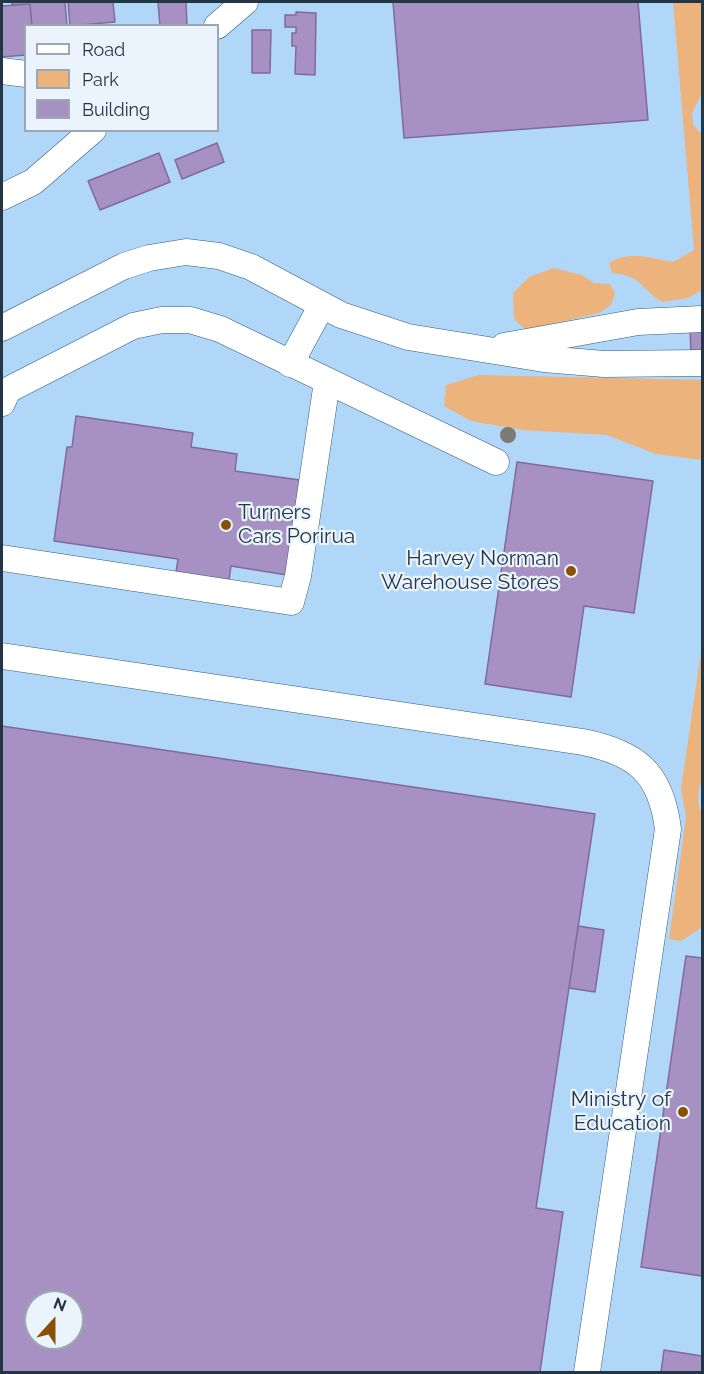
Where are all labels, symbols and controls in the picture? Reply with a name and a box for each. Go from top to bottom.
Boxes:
legend [24,24,219,132]
text: Road [82,39,125,60]
text: Park [82,69,119,90]
text: Building [82,99,150,120]
place label: Turners Cars Porirua [238,500,355,550]
marker: Turners Cars Porirua [219,518,233,532]
place label: Harvey Norman Warehouse Stores [381,546,559,596]
marker: Harvey Norman Warehouse Stores [564,564,578,578]
place label: Ministry of Education [571,1087,671,1137]
marker: Ministry of Education [676,1105,690,1119]
north arrow [24,1290,84,1350]
text: N [51,1294,69,1316]

